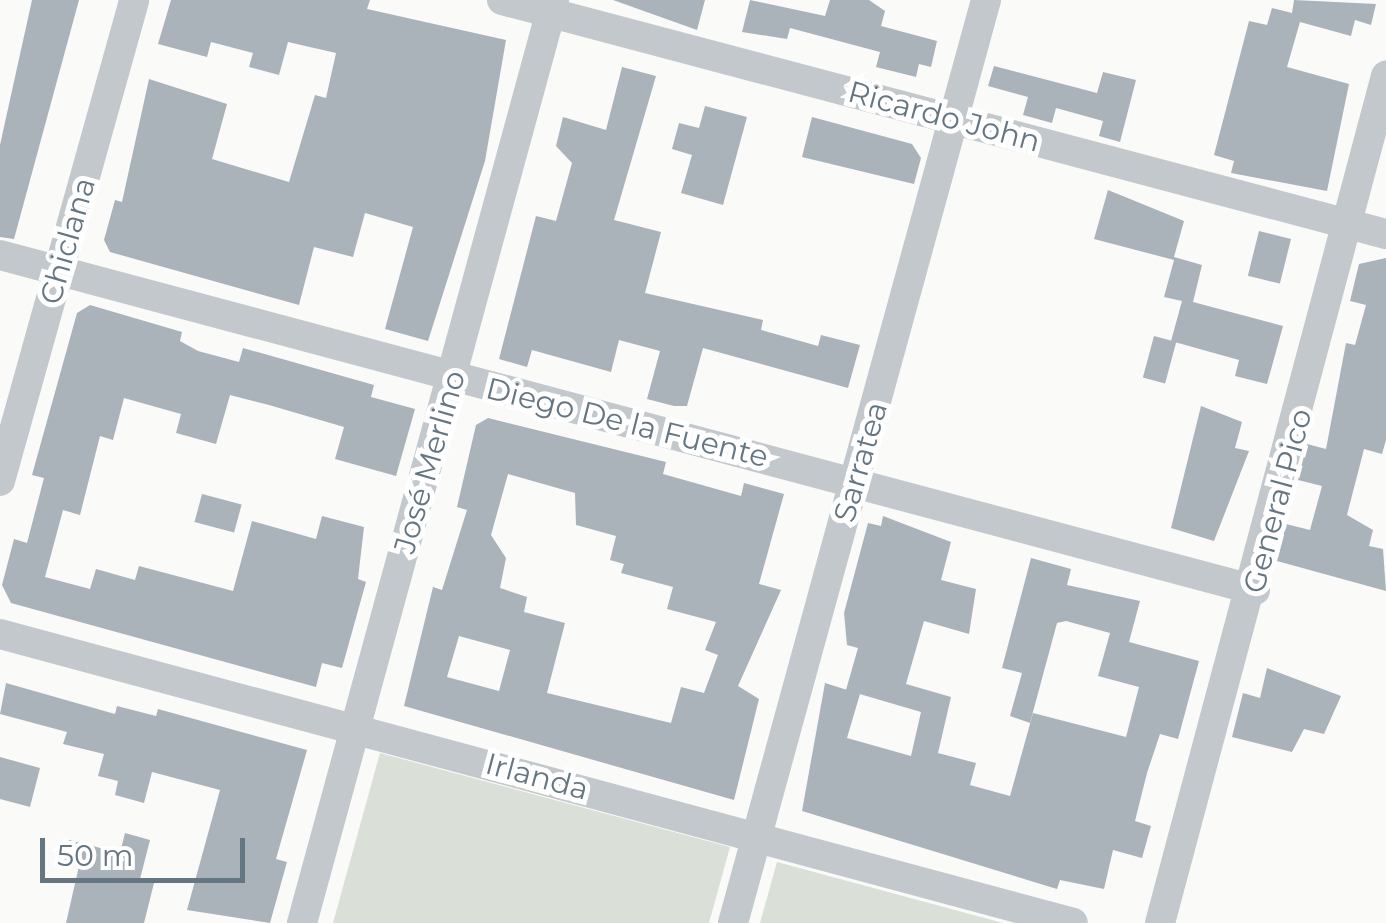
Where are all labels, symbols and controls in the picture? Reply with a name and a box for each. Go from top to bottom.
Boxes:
street label: Ricardo John [844,74,1044,160]
street label: Chiclana [33,174,103,308]
street label: José Merlino [387,367,473,557]
street label: Diego De la Fuente [482,371,772,475]
street label: Sarratea [827,398,895,526]
street label: General Pico [1236,405,1320,597]
street label: Irlanda [482,746,592,808]
scale bar [45,818,250,880]
text: 50 m [57,837,134,874]

